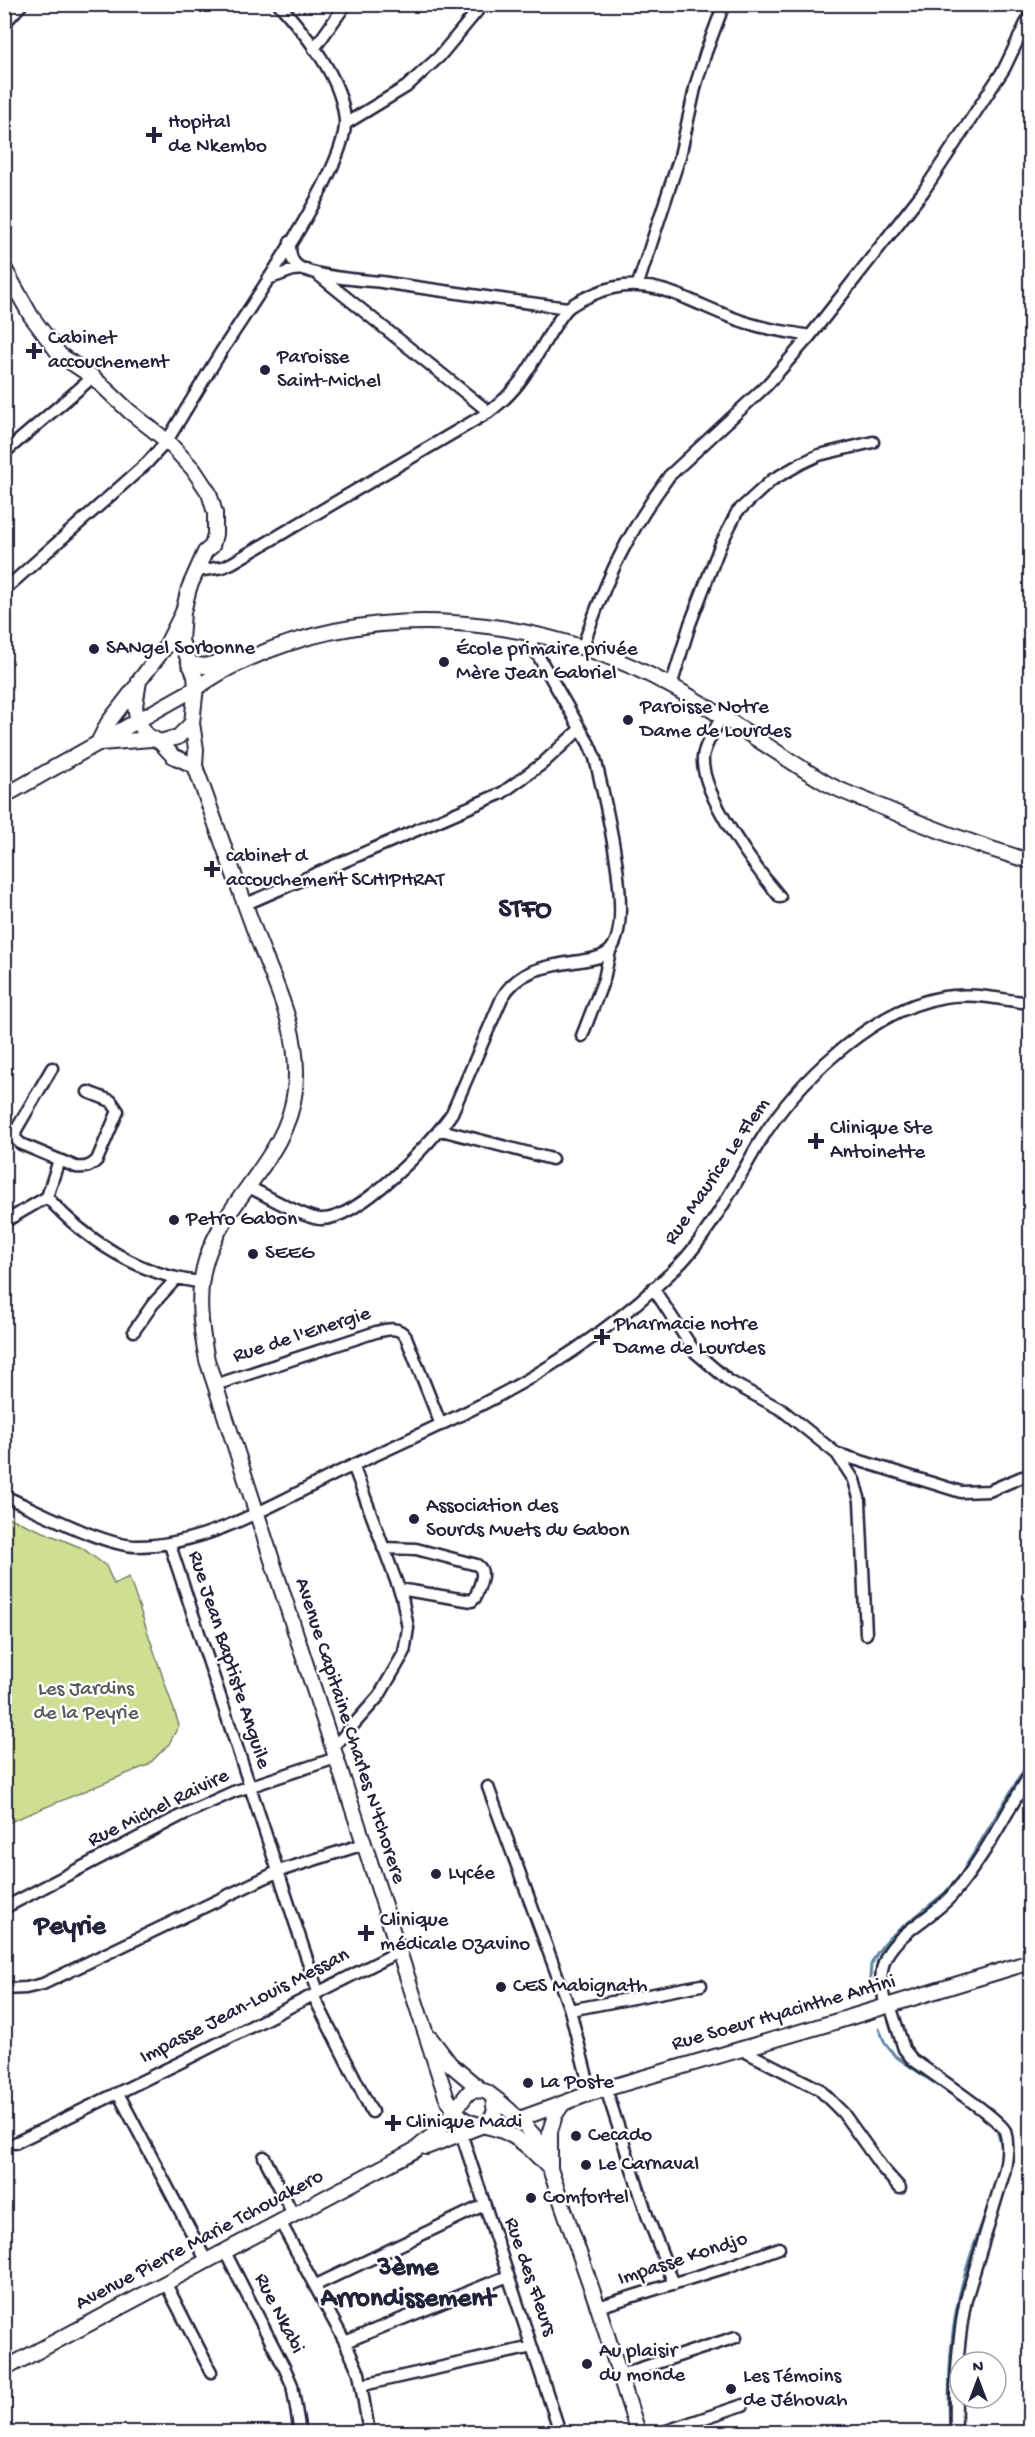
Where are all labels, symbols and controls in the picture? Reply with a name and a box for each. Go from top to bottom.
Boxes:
place label: Hopital de Nkembo [168,111,267,160]
marker: Hopital de Nkembo [145,126,163,144]
place label: Cabinet accouchement [48,327,171,376]
marker: Cabinet accouchement [25,342,43,360]
place label: Paroisse Saint-Michel [276,346,381,395]
marker: Paroisse Saint-Michel [258,363,272,377]
place label: SANgel Sorbonne [106,637,256,662]
place label: École primaire privée Mère Jean Gabriel [456,638,639,687]
marker: SANgel Sorbonne [87,642,101,656]
marker: École primaire privée Mère Jean Gabriel [437,655,451,669]
place label: Paroisse Notre Dame de Lourdes [638,696,792,745]
marker: Paroisse Notre Dame de Lourdes [621,713,635,727]
place label: cabinet d accouchement SCHIPHRAT [226,845,445,894]
marker: cabinet d accouchement SCHIPHRAT [203,860,221,878]
district label: STFO [499,895,552,927]
street label: Rue Maurice Le Flem [659,1094,777,1250]
place label: Clinique Ste Antoinette [830,1117,934,1166]
marker: Clinique Ste Antoinette [807,1132,825,1150]
place label: Petro Gabon [185,1208,297,1233]
marker: Petro Gabon [167,1213,181,1227]
place label: SEEG [265,1242,315,1267]
marker: SEEG [246,1247,260,1261]
street label: Rue de l'Energie [230,1302,375,1370]
place label: Pharmacie notre Dame de Lourdes [612,1313,766,1362]
marker: Pharmacie notre Dame de Lourdes [595,1330,609,1344]
place label: Association des Sourds Muets du Gabon [426,1495,630,1544]
marker: Association des Sourds Muets du Gabon [407,1512,421,1526]
street label: Rue Jean Baptiste Anguile [181,1548,275,1773]
street label: Avenue Capitaine Charles N'tchorere [288,1575,411,1888]
park label: Les Jardins de la Peyrie [34,1678,140,1727]
street label: Rue Michel Raivire [84,1764,235,1854]
place label: Lycée [448,1862,496,1887]
marker: Lycée [429,1867,443,1881]
place label: Clinique médicale Ozavino [380,1909,530,1958]
district label: Peyrie [32,1912,107,1944]
marker: Clinique médicale Ozavino [357,1924,375,1942]
street label: Impasse Jean-Louis Messan [136,1943,354,2071]
street label: Rue Soeur Hyacinthe Antini [669,1970,899,2058]
place label: CES Mabignath [513,1975,647,2000]
marker: CES Mabignath [494,1980,508,1994]
place label: La Poste [540,2071,615,2096]
marker: La Poste [521,2076,535,2090]
place label: Clinique Madi [406,2111,522,2136]
marker: Clinique Madi [384,2114,402,2132]
place label: Cecado [588,2124,652,2149]
marker: Cecado [569,2129,583,2143]
place label: Le Carnaval [598,2153,699,2178]
marker: Le Carnaval [579,2158,593,2172]
street label: Avenue Pierre Marie Tchouakero [72,2165,328,2317]
place label: Comfortel [543,2186,629,2211]
marker: Comfortel [524,2191,538,2205]
street label: Rue des Fleurs [497,2214,561,2341]
street label: Impasse Kondjo [615,2227,751,2293]
district label: 3ème Arrondissement [320,2253,498,2316]
street label: Rue Nkabi [247,2270,309,2358]
place label: Au plaisir du monde [599,2340,686,2389]
north arrow [948,2350,1008,2410]
marker: Au plaisir du monde [580,2357,594,2371]
text: N [973,2359,984,2378]
place label: Les Témoins de Jéhovah [743,2365,847,2414]
marker: Les Témoins de Jéhovah [724,2382,738,2396]

